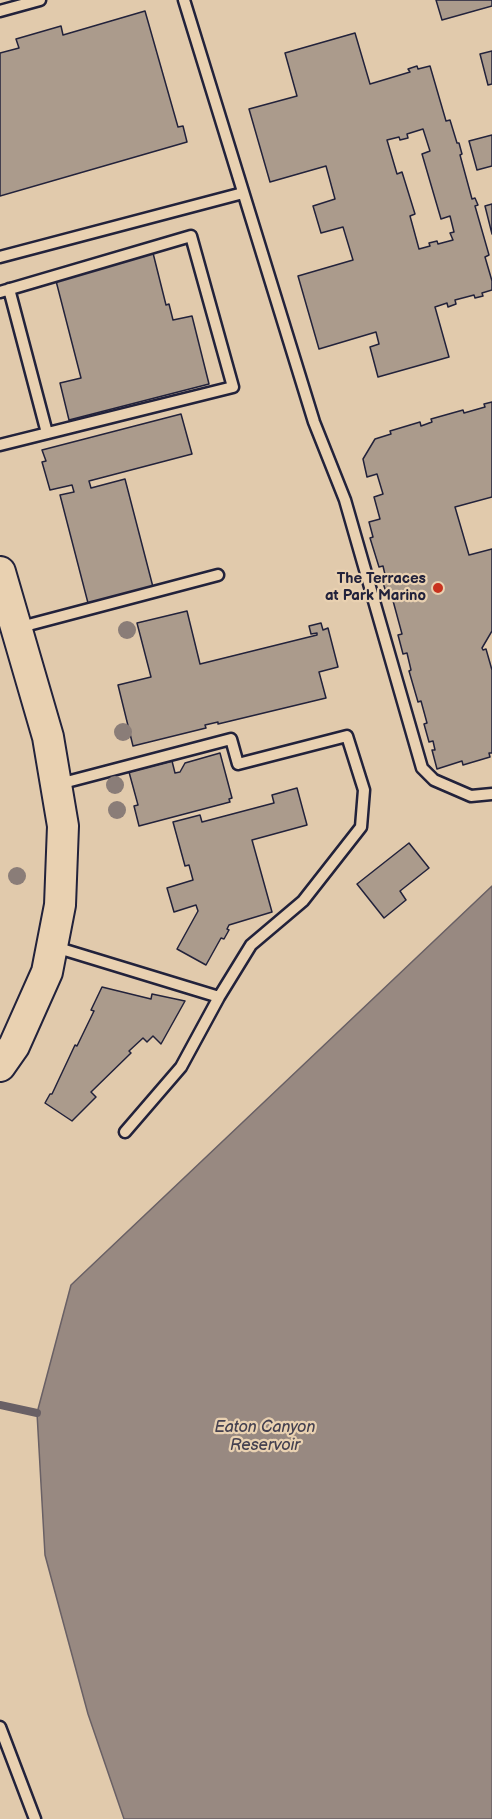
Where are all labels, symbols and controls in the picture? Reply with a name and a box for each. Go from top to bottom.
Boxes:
place label: The Terraces at Park Marino [325,570,426,605]
marker: The Terraces at Park Marino [431,581,445,595]
water label: Eaton Canyon Reservoir [215,1418,315,1456]

